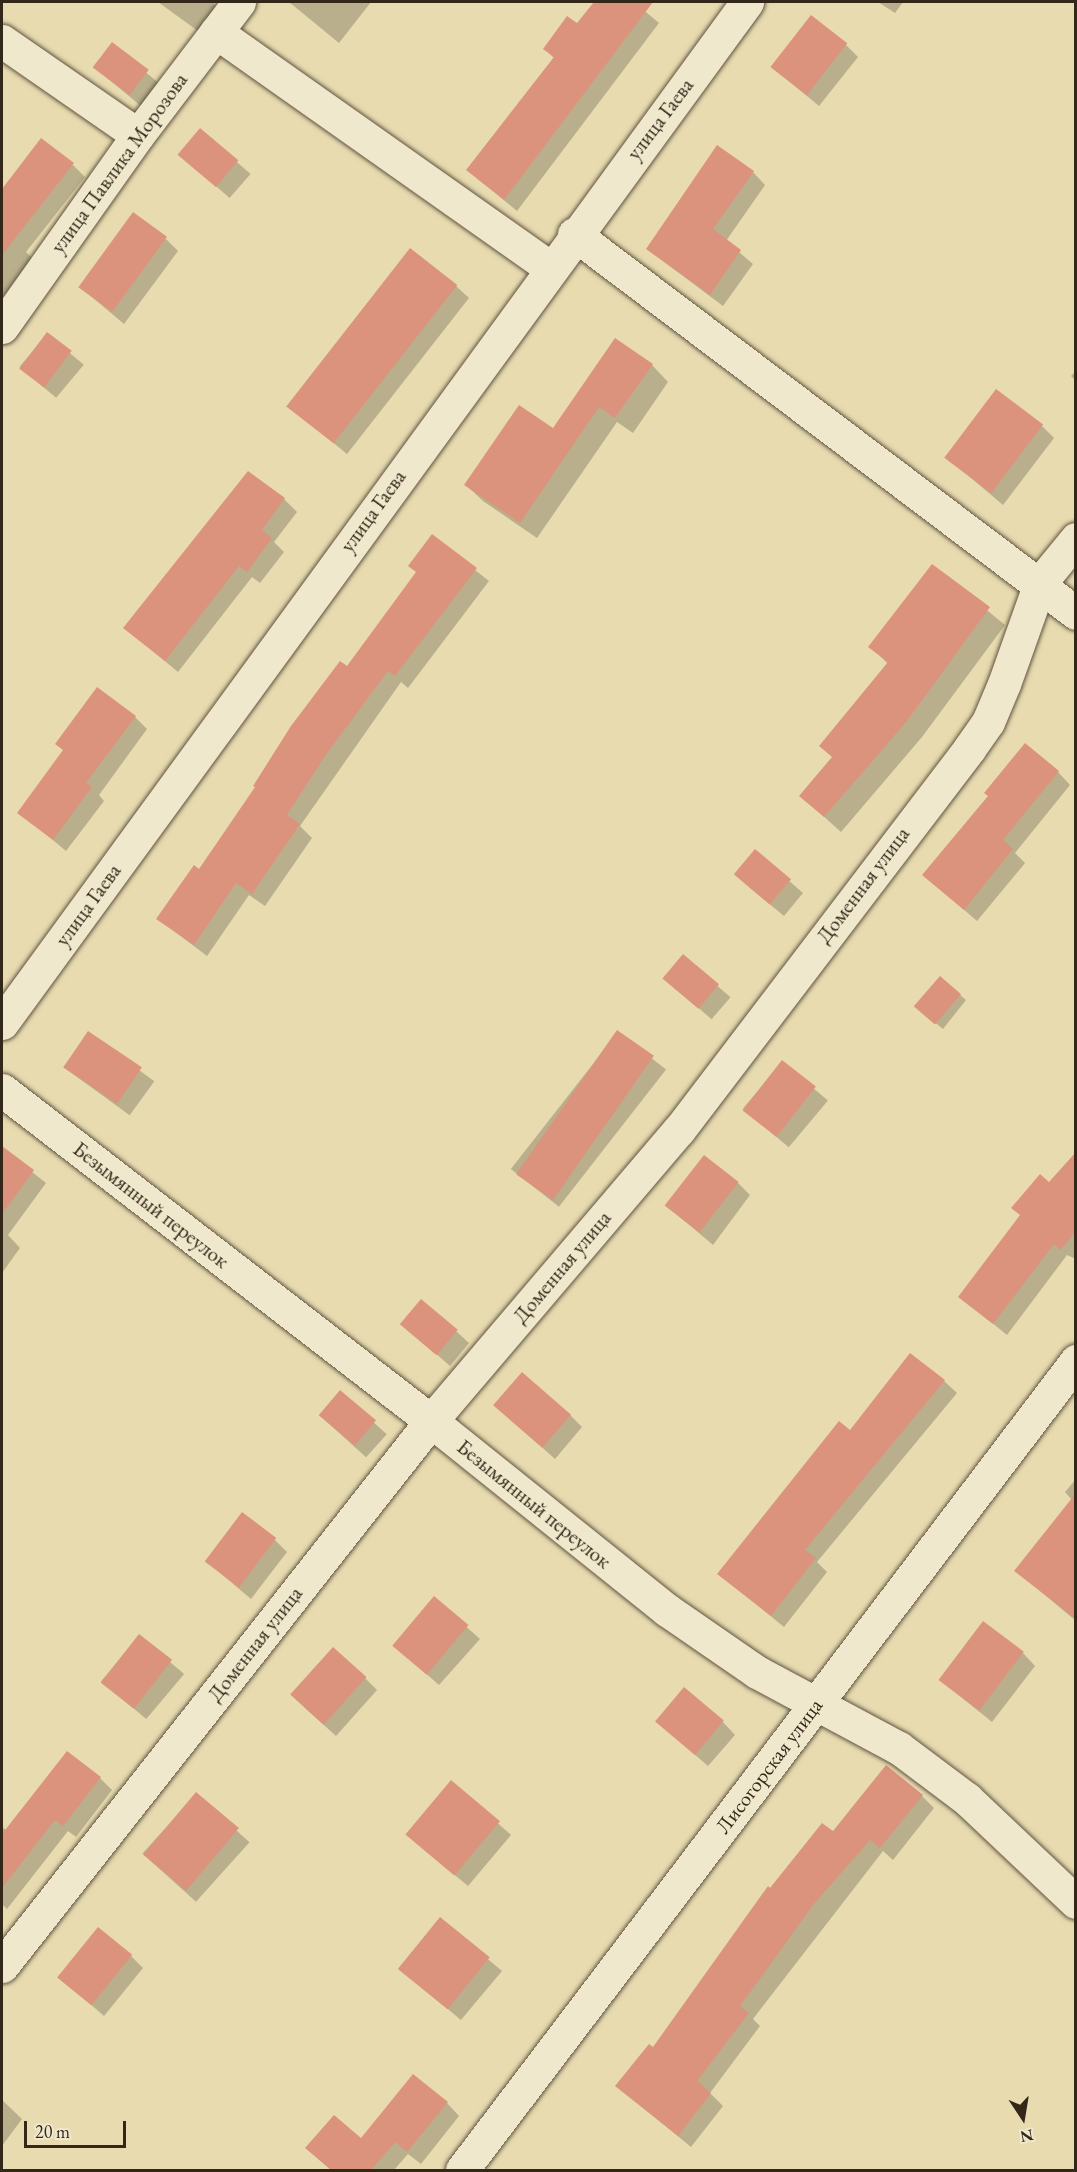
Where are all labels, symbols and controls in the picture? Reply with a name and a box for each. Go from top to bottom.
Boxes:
street label: улица Павлика Морозова [45,68,193,258]
street label: улица Гаева [621,73,699,165]
street label: улица Гаева [335,465,411,557]
street label: Доменная улица [811,822,915,948]
street label: улица Гаева [50,859,126,951]
street label: Безымянный переулок [68,1136,234,1274]
street label: Доменная улица [508,1206,616,1328]
street label: Безымянный переулок [452,1434,616,1574]
street label: Доменная улица [202,1581,308,1707]
street label: Лисогорская улица [710,1694,828,1838]
north arrow [993,2088,1053,2148]
scale bar [27,2109,129,2147]
text: 20 m [35,2120,70,2143]
text: N [1018,2124,1035,2148]

